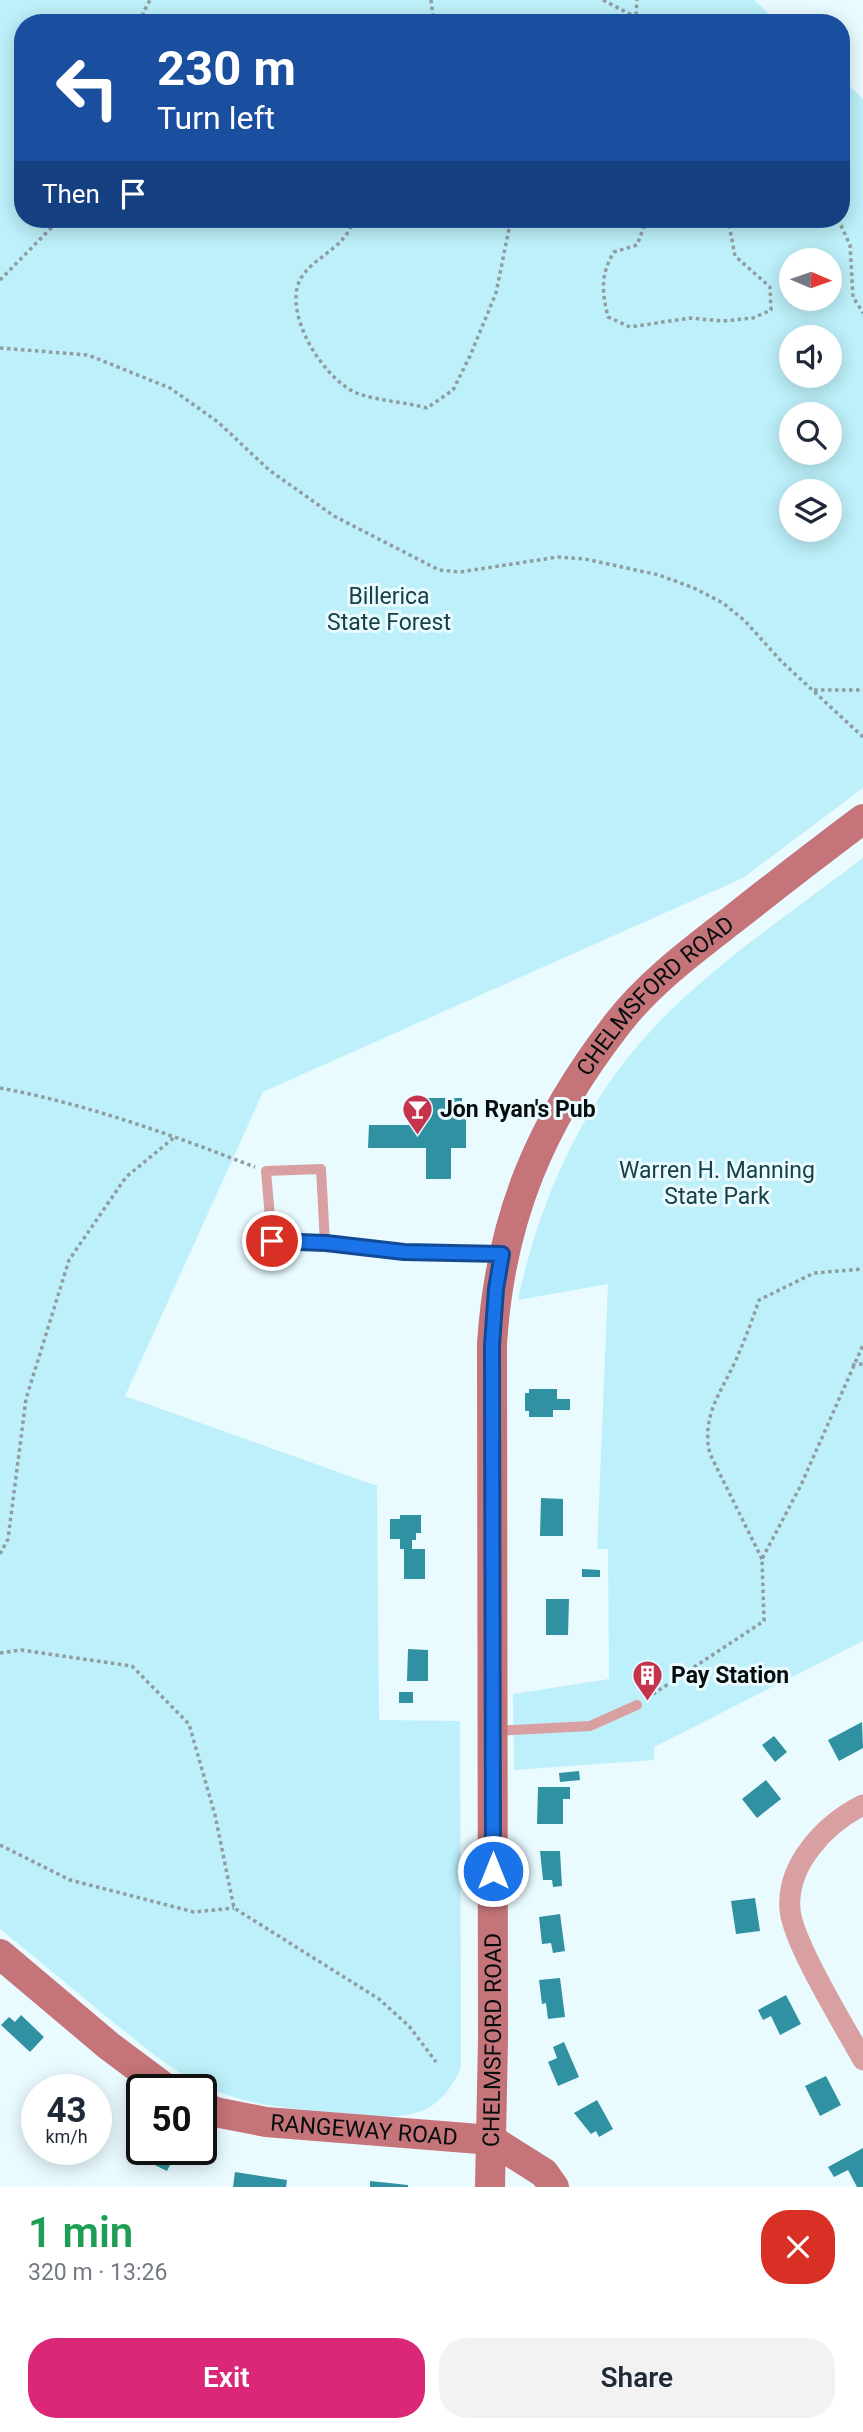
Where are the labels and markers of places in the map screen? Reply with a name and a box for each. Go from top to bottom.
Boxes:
bar icon: Jon Ryan's Pub [400,1092,434,1136]
place label: Jon Ryan's Pub [440,1096,596,1123]
pin [242,1211,302,1271]
building icon: Pay Station [631,1658,665,1702]
place label: Pay Station [671,1662,789,1689]

